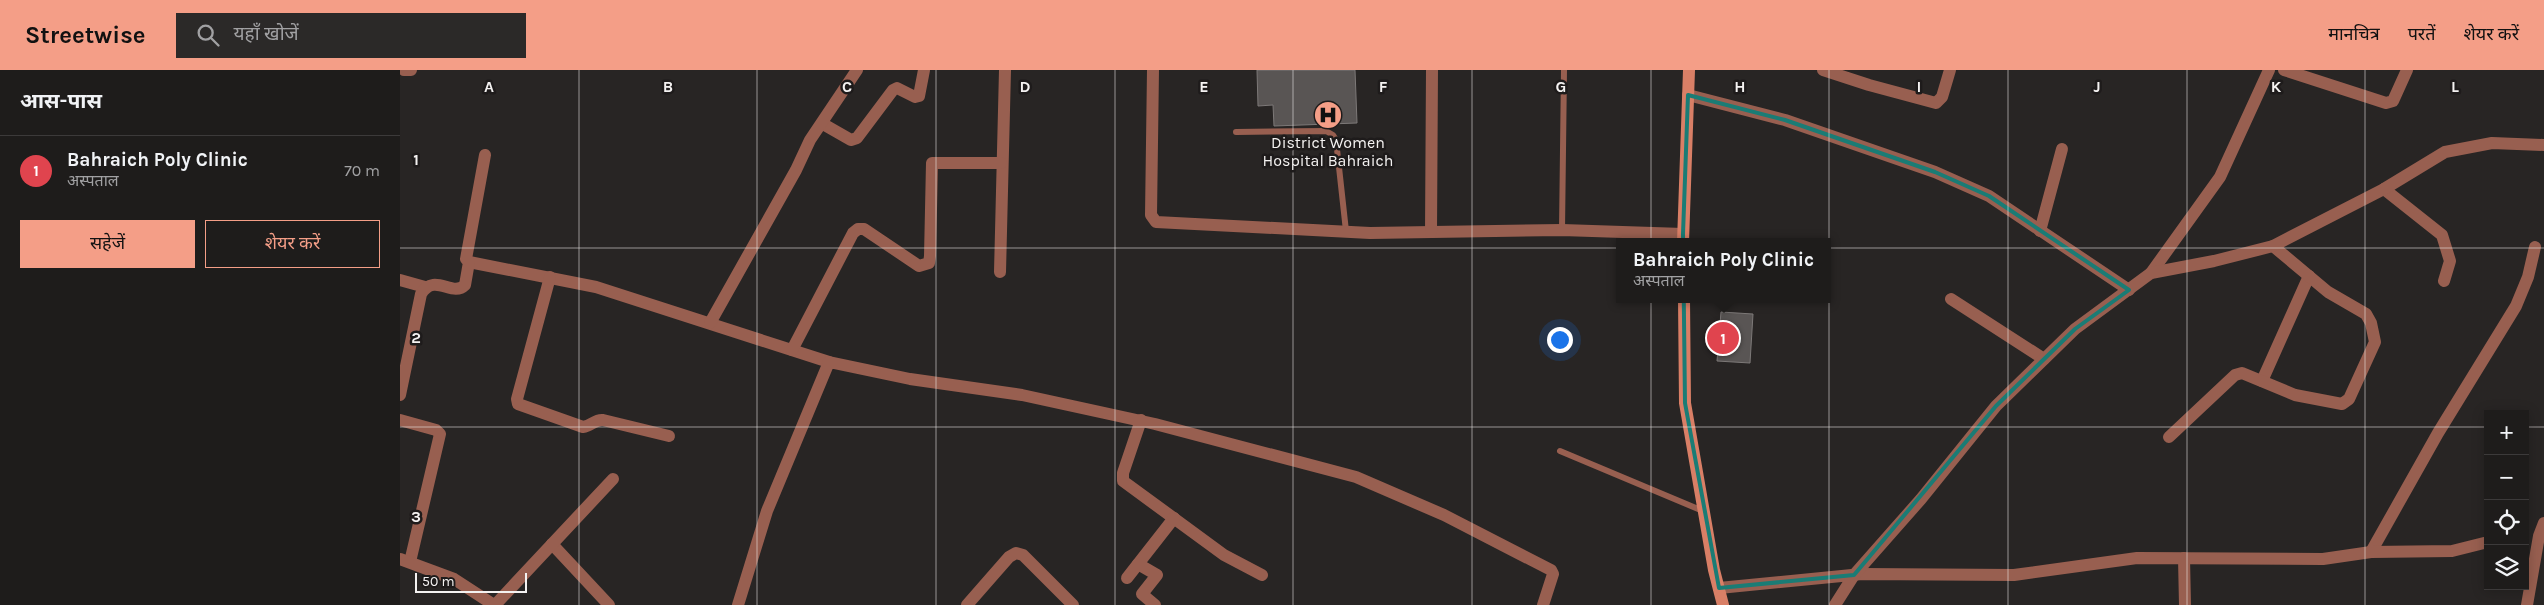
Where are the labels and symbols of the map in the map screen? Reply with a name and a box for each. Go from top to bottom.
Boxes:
text: A [484,77,494,96]
text: B [663,77,673,96]
text: C [842,77,852,96]
text: D [1020,77,1031,96]
text: E [1199,77,1209,96]
text: F [1379,77,1388,96]
text: G [1556,77,1566,96]
text: H [1734,77,1746,96]
text: I [1917,77,1921,96]
text: J [2093,77,2101,96]
text: K [2271,77,2282,96]
text: L [2451,77,2459,96]
hospital icon: District Women Hospital Bahraich [1313,100,1343,130]
place label: District Women Hospital Bahraich [1263,133,1393,170]
text: 1 [413,150,419,169]
pin: 1 [1707,319,1739,357]
your location [1547,327,1573,353]
text: 2 [411,328,421,347]
text: 3 [411,507,421,526]
scale bar [415,570,528,593]

